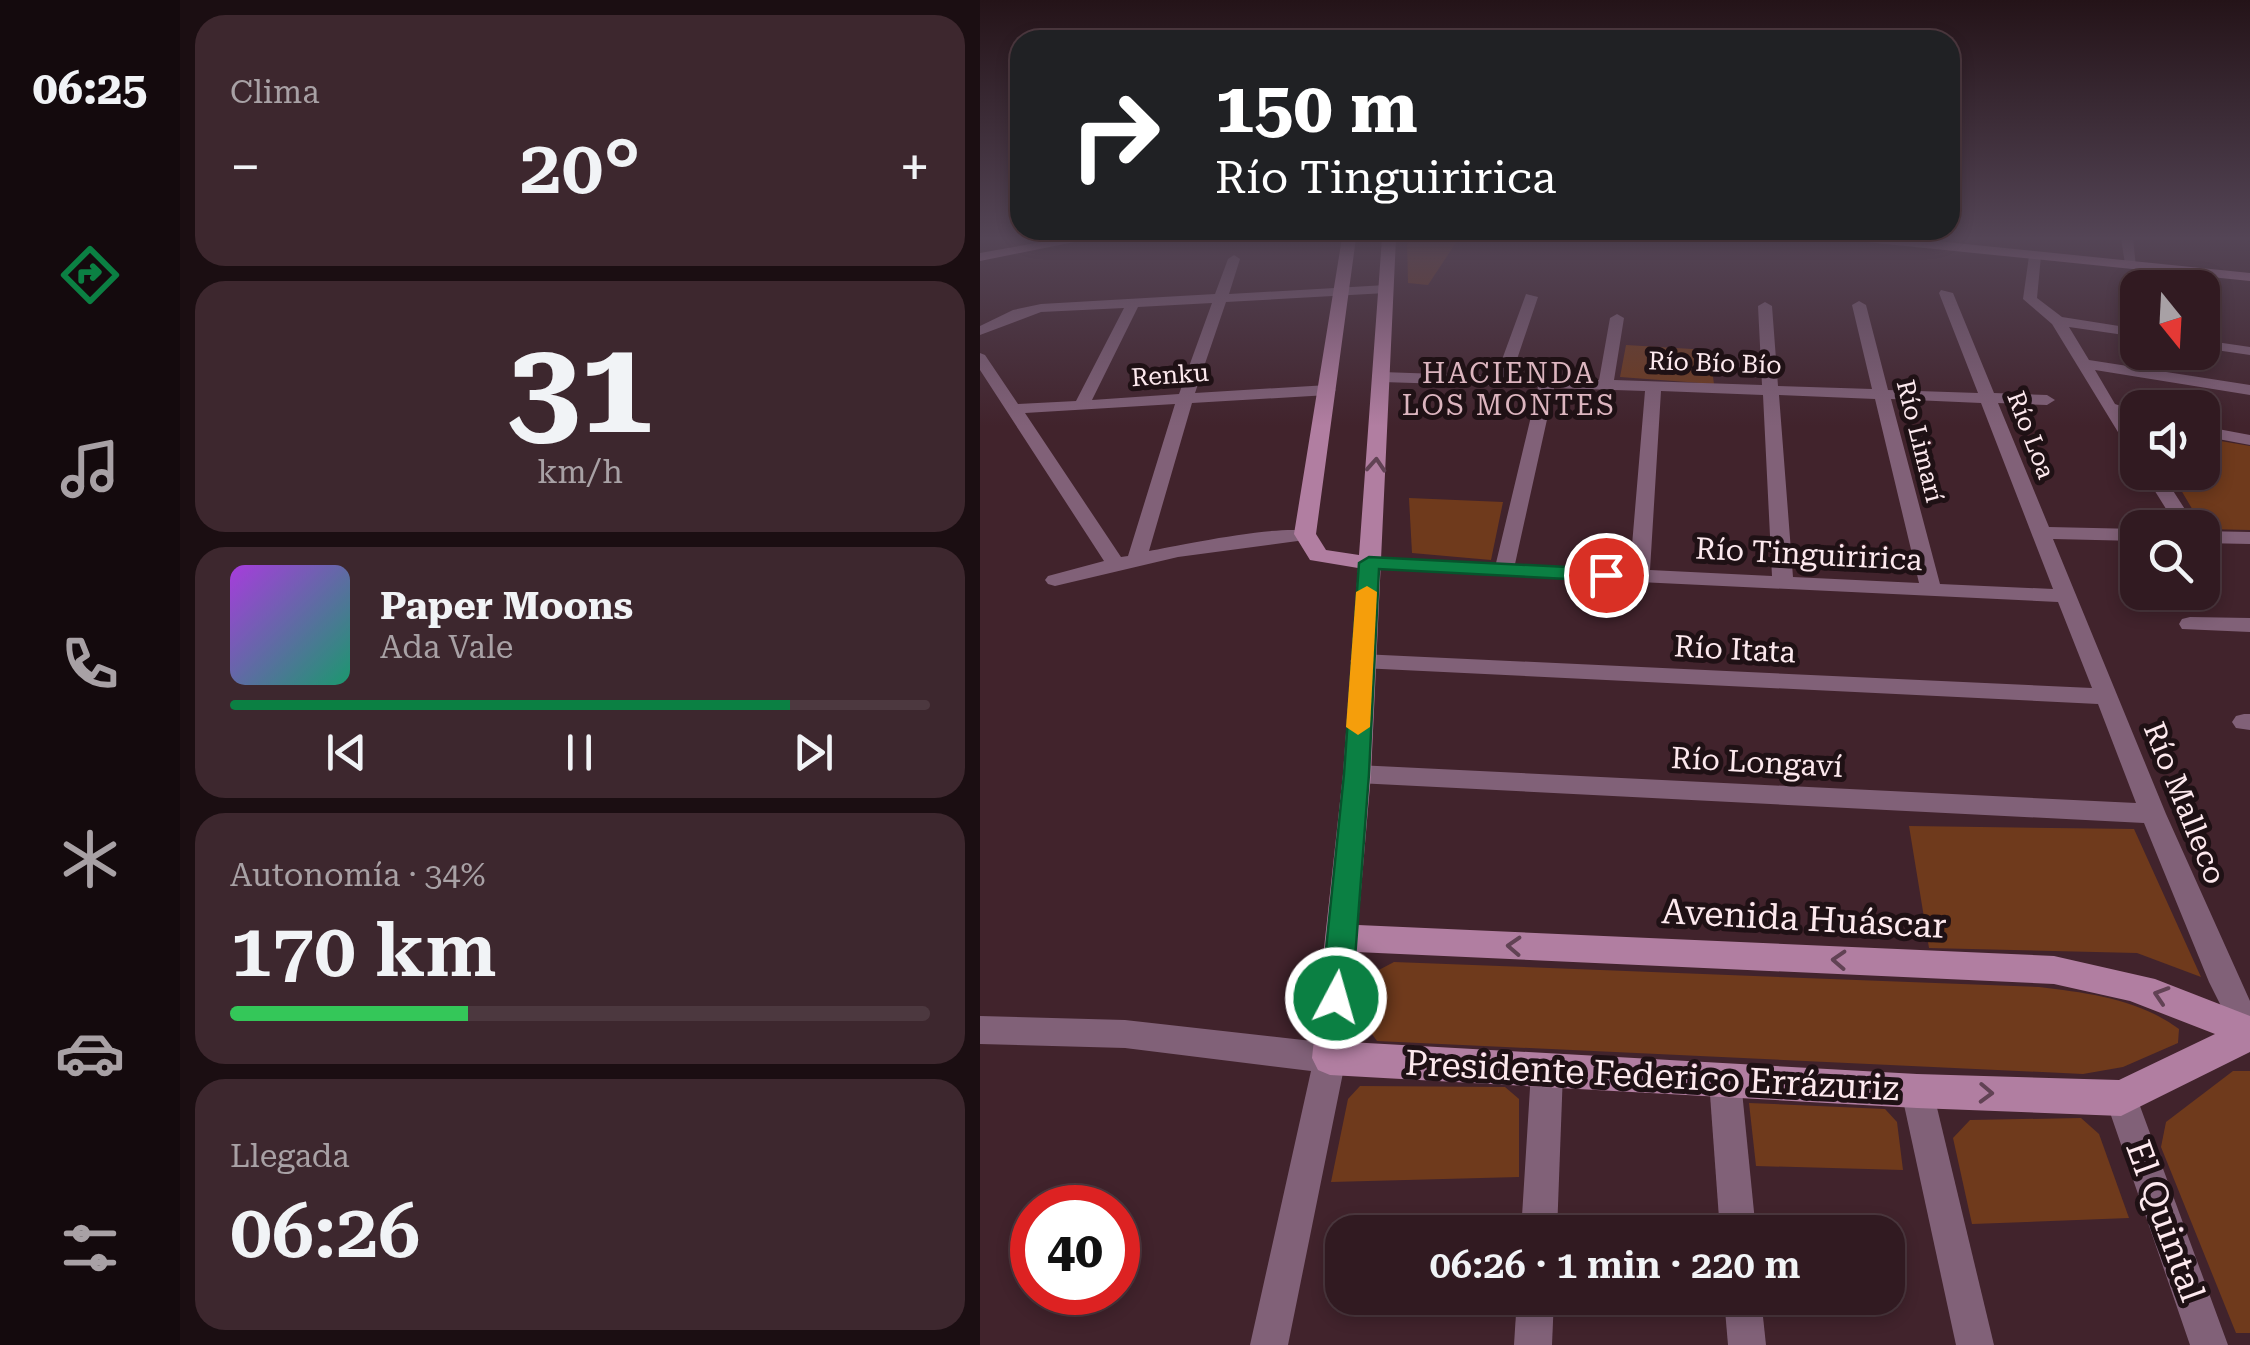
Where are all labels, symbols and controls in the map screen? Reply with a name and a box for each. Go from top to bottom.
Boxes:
text: 06:25 [33,62,147,115]
text: 150 m [1215,67,1418,149]
icon: right [1050,70,1180,200]
text: Clima [230,73,320,111]
text: 20° [519,123,641,211]
text: − [230,135,261,199]
text: + [899,135,930,199]
text: Río Tinguiririca [1215,151,1556,204]
icon: directions [55,240,125,310]
north arrow [2120,270,2220,370]
map controls [2120,270,2220,610]
text: 31 [507,311,653,464]
street label: Río Bío Bío [1648,346,1782,380]
district label: HACIENDA LOS MONTES [1402,357,1616,422]
street label: Renku [1130,358,1210,392]
street label: Río Limarí [1891,377,1949,505]
street label: Río Loa [2001,387,2061,483]
button: sound [2120,390,2220,490]
icon: music [55,434,125,504]
text: km/h [537,453,623,491]
one-way arrow [1365,457,1386,473]
button: search [2120,510,2220,610]
street label: Río Tinguiririca [1694,531,1924,577]
pin [1564,533,1649,618]
icon: arrive [1579,548,1634,603]
text: Paper Moons [380,584,633,628]
text: Ada Vale [380,628,513,666]
street label: Río Itata [1673,628,1797,670]
icon: phone [55,629,125,699]
street label: Río Malleco [2137,717,2233,889]
icon: previous [319,725,374,780]
icon: pause [552,725,607,780]
icon: next [786,725,841,780]
street label: Río Longaví [1670,740,1844,784]
icon: climate [55,824,125,894]
text: Autonomía · 34% [230,856,485,894]
street label: Avenida Huáscar [1660,891,1948,947]
text: 170 km [230,906,496,994]
one-way arrow [1506,936,1522,957]
position arrow [1284,946,1388,1050]
one-way arrow [1830,950,1846,971]
one-way arrow [2153,986,2170,1006]
icon: car [55,1018,125,1088]
street label: Presidente Federico Errázuriz [1404,1043,1900,1109]
one-way arrow [1979,1083,1995,1104]
street label: El Quintal [2117,1135,2213,1307]
text: Llegada [230,1137,350,1175]
speed limit sign: 40 [1010,1185,1140,1315]
text: 06:26 [230,1187,420,1275]
icon: filters [55,1213,125,1283]
text: 06:26 · 1 min · 220 m [1430,1243,1801,1287]

